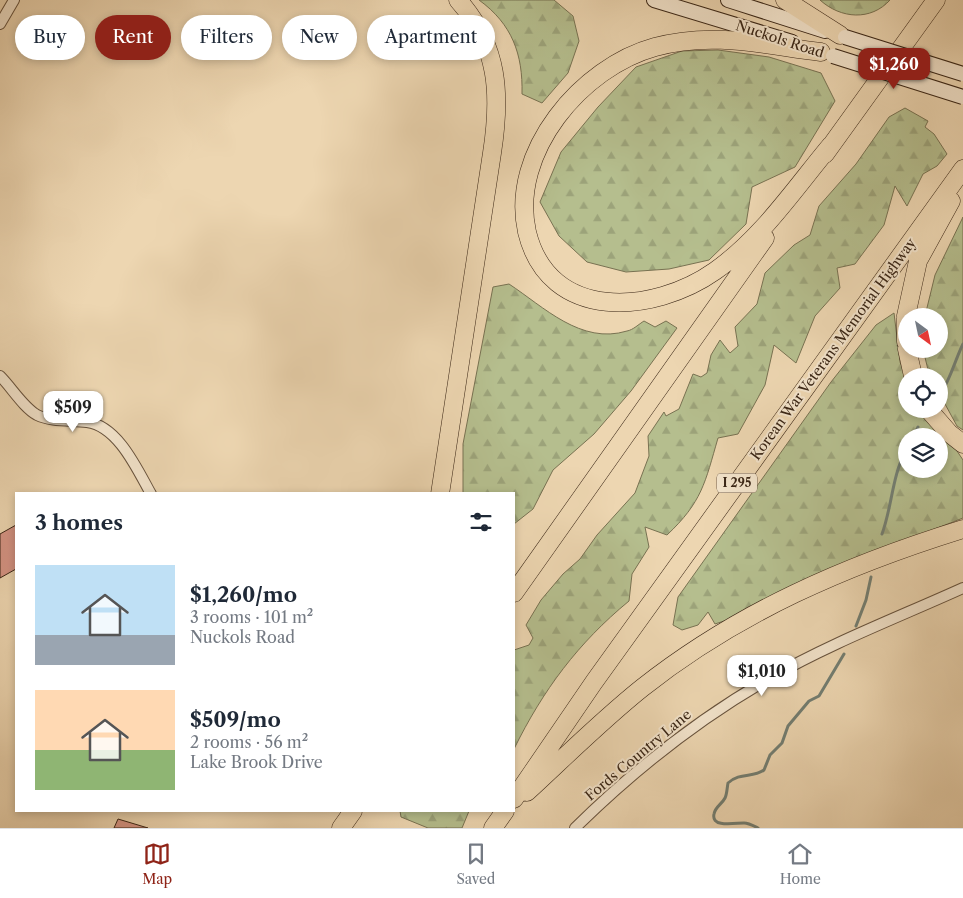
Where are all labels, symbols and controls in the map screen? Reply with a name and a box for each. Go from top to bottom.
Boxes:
chip: Buy [15,15,85,60]
chip: Rent [95,15,171,60]
chip: Filters [181,15,272,60]
chip: New [282,15,357,60]
chip: Apartment [367,15,495,60]
street label: Nuckols Road [733,16,827,62]
pin: $1,260 [853,48,935,90]
text: $1,260 [869,54,919,74]
street label: Korean War Veterans Memorial Highway [746,234,920,464]
north arrow [898,308,948,358]
map controls [898,308,948,478]
button: locate [898,368,948,418]
pin: $509 [43,390,103,433]
text: $509 [54,397,92,417]
button: layers [898,428,948,478]
road number: I 295 [717,473,757,492]
icon: filters [467,508,495,536]
text: 3 homes [35,510,123,535]
text: $1,260/mo [190,582,297,607]
icon: home [75,585,135,645]
text: 3 rooms · 101 m² [190,607,313,627]
text: Nuckols Road [190,627,295,647]
pin: $1,010 [721,654,803,697]
text: $1,010 [738,661,786,681]
street label: Fords Country Lane [581,705,695,805]
text: $509/mo [190,707,281,732]
icon: home [75,710,135,770]
text: 2 rooms · 56 m² [190,732,308,752]
text: Lake Brook Drive [190,752,323,772]
tab: Map [142,840,172,888]
tab: Saved [457,840,495,888]
tab: Home [780,840,821,888]

